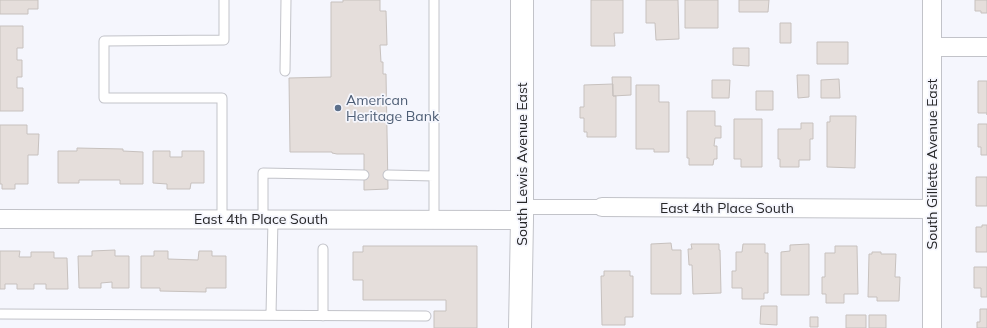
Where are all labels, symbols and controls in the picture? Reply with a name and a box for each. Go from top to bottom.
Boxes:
street label: South Gillette Avenue East [923,78,941,249]
street label: South Lewis Avenue East [513,82,531,246]
place label: American Heritage Bank [346,91,440,125]
marker: American Heritage Bank [333,103,343,113]
street label: East 4th Place South [660,199,794,217]
street label: East 4th Place South [194,210,328,228]

